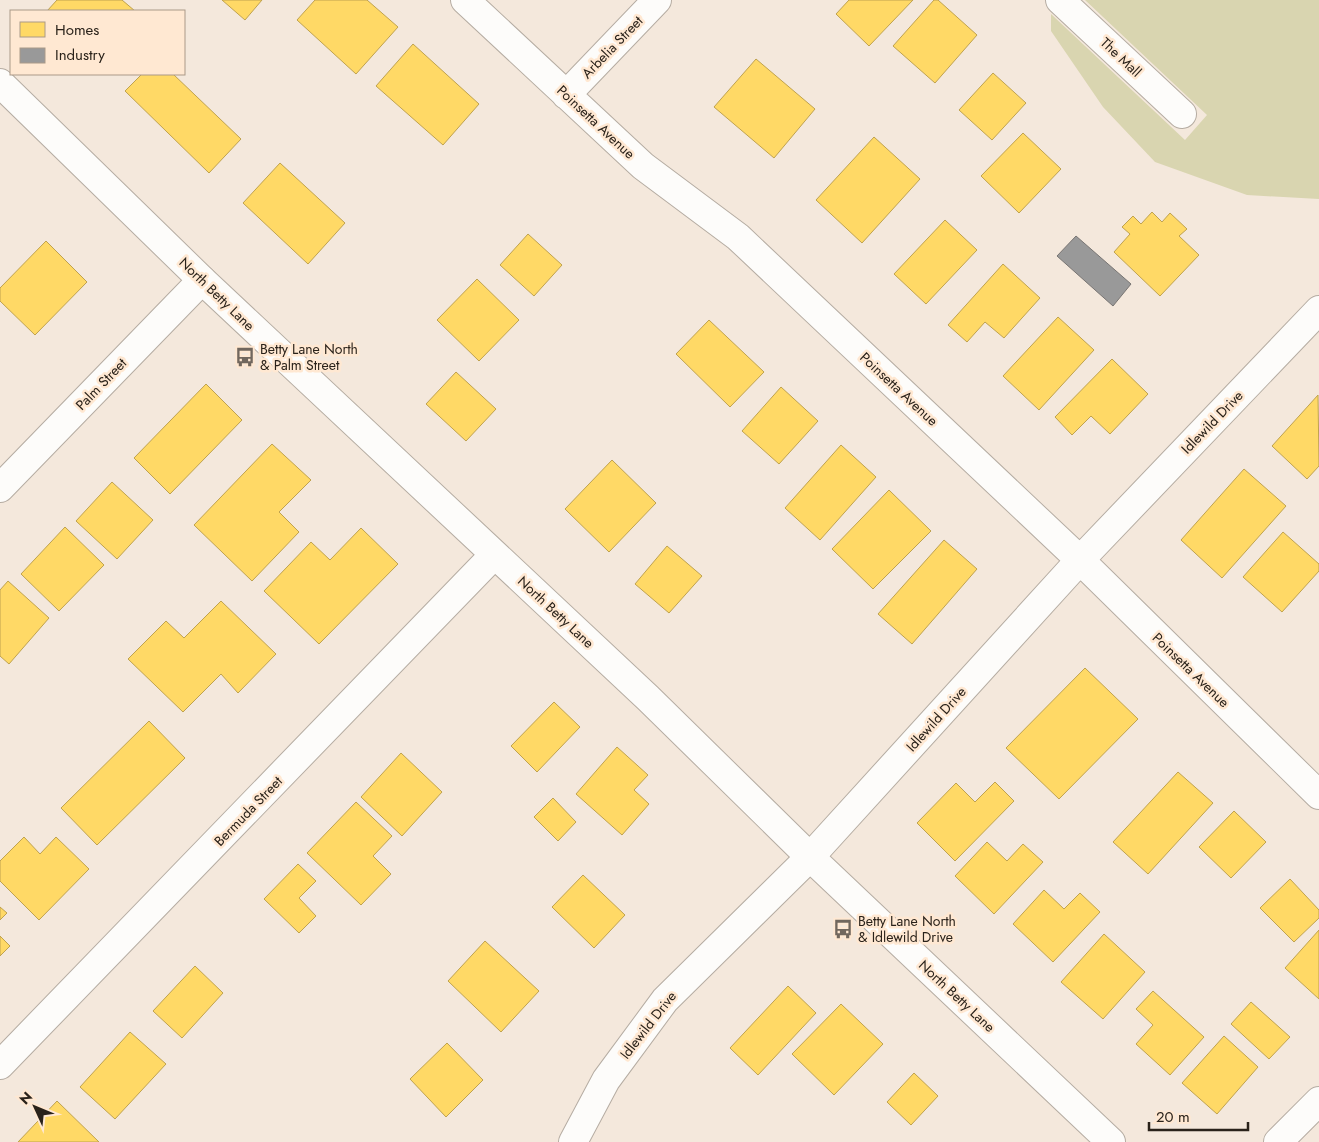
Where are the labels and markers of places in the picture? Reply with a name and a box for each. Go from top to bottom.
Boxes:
place label: Betty Lane North & Palm Street [260,339,358,375]
bus stop icon: Betty Lane North & Palm Street [234,346,256,368]
place label: Betty Lane North & Idlewild Drive [858,911,956,947]
bus stop icon: Betty Lane North & Idlewild Drive [832,918,854,940]

